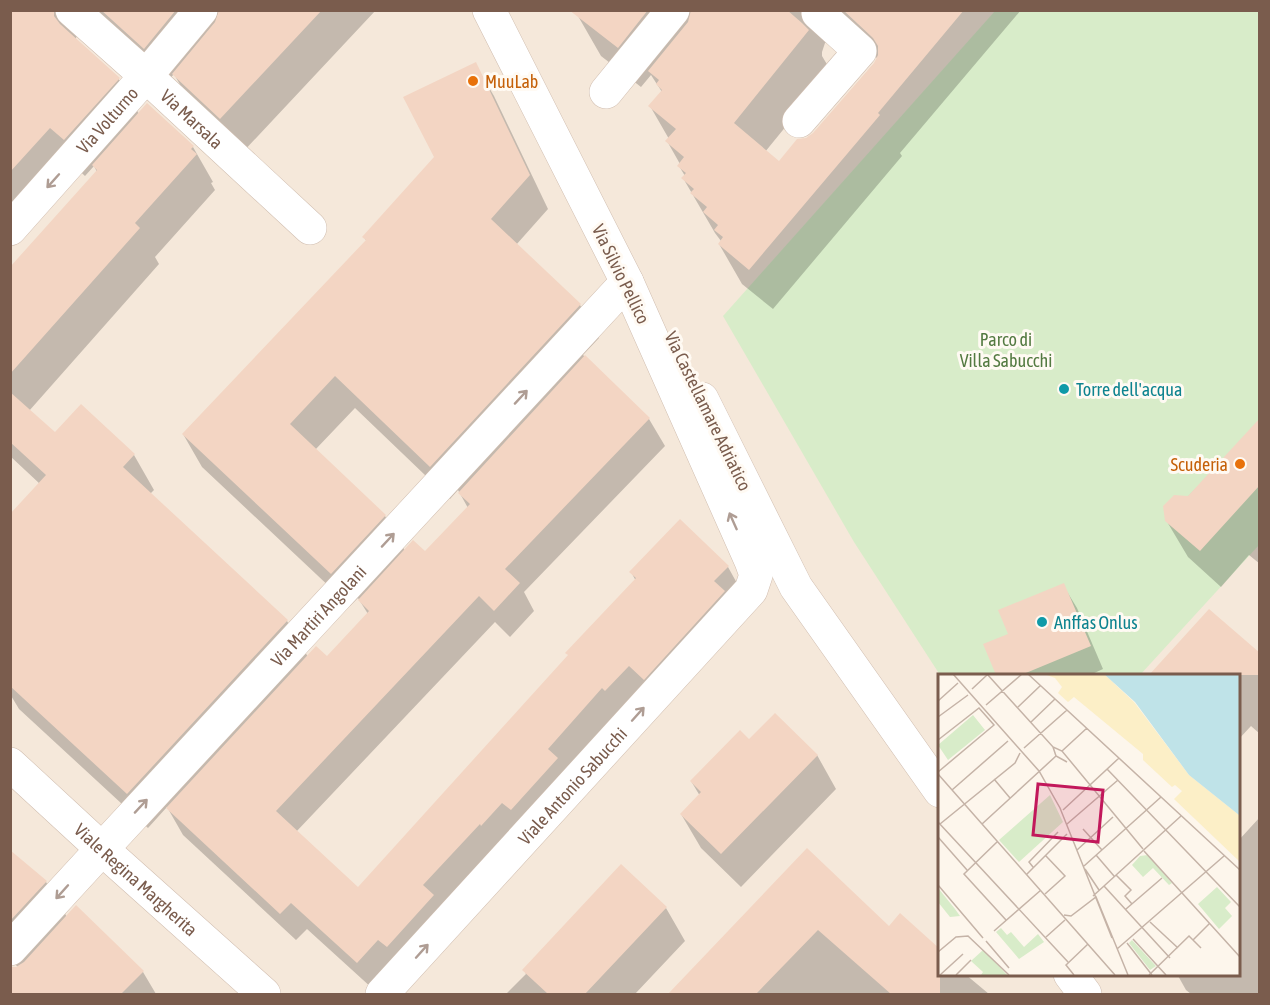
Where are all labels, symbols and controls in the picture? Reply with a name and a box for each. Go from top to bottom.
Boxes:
place label: MuuLab [485,71,538,92]
marker: MuuLab [466,74,480,88]
street label: Via Volturno [72,82,142,157]
street label: Via Marsala [157,85,228,153]
one-way arrow [46,174,60,189]
street label: Via Silvio Pellico [588,221,654,327]
street label: Via Castellamare Adriatico [660,328,756,494]
park label: Parco di Villa Sabucchi [960,329,1052,371]
place label: Torre dell'acqua [1076,379,1182,400]
marker: Torre dell'acqua [1057,382,1071,396]
one-way arrow [514,389,528,404]
place label: Scuderia [1171,454,1228,475]
marker: Scuderia [1233,457,1247,471]
one-way arrow [727,513,739,531]
one-way arrow [381,532,395,547]
street label: Via Martiri Angolani [266,561,370,670]
place label: Anffas Onlus [1054,612,1138,633]
marker: Anffas Onlus [1035,615,1049,629]
inset map [938,674,1240,975]
one-way arrow [631,707,645,722]
street label: Viale Antonio Sabucchi [514,723,631,849]
one-way arrow [134,799,148,814]
street label: Viale Regina Margherita [70,819,202,940]
one-way arrow [55,884,69,899]
one-way arrow [415,944,429,959]

